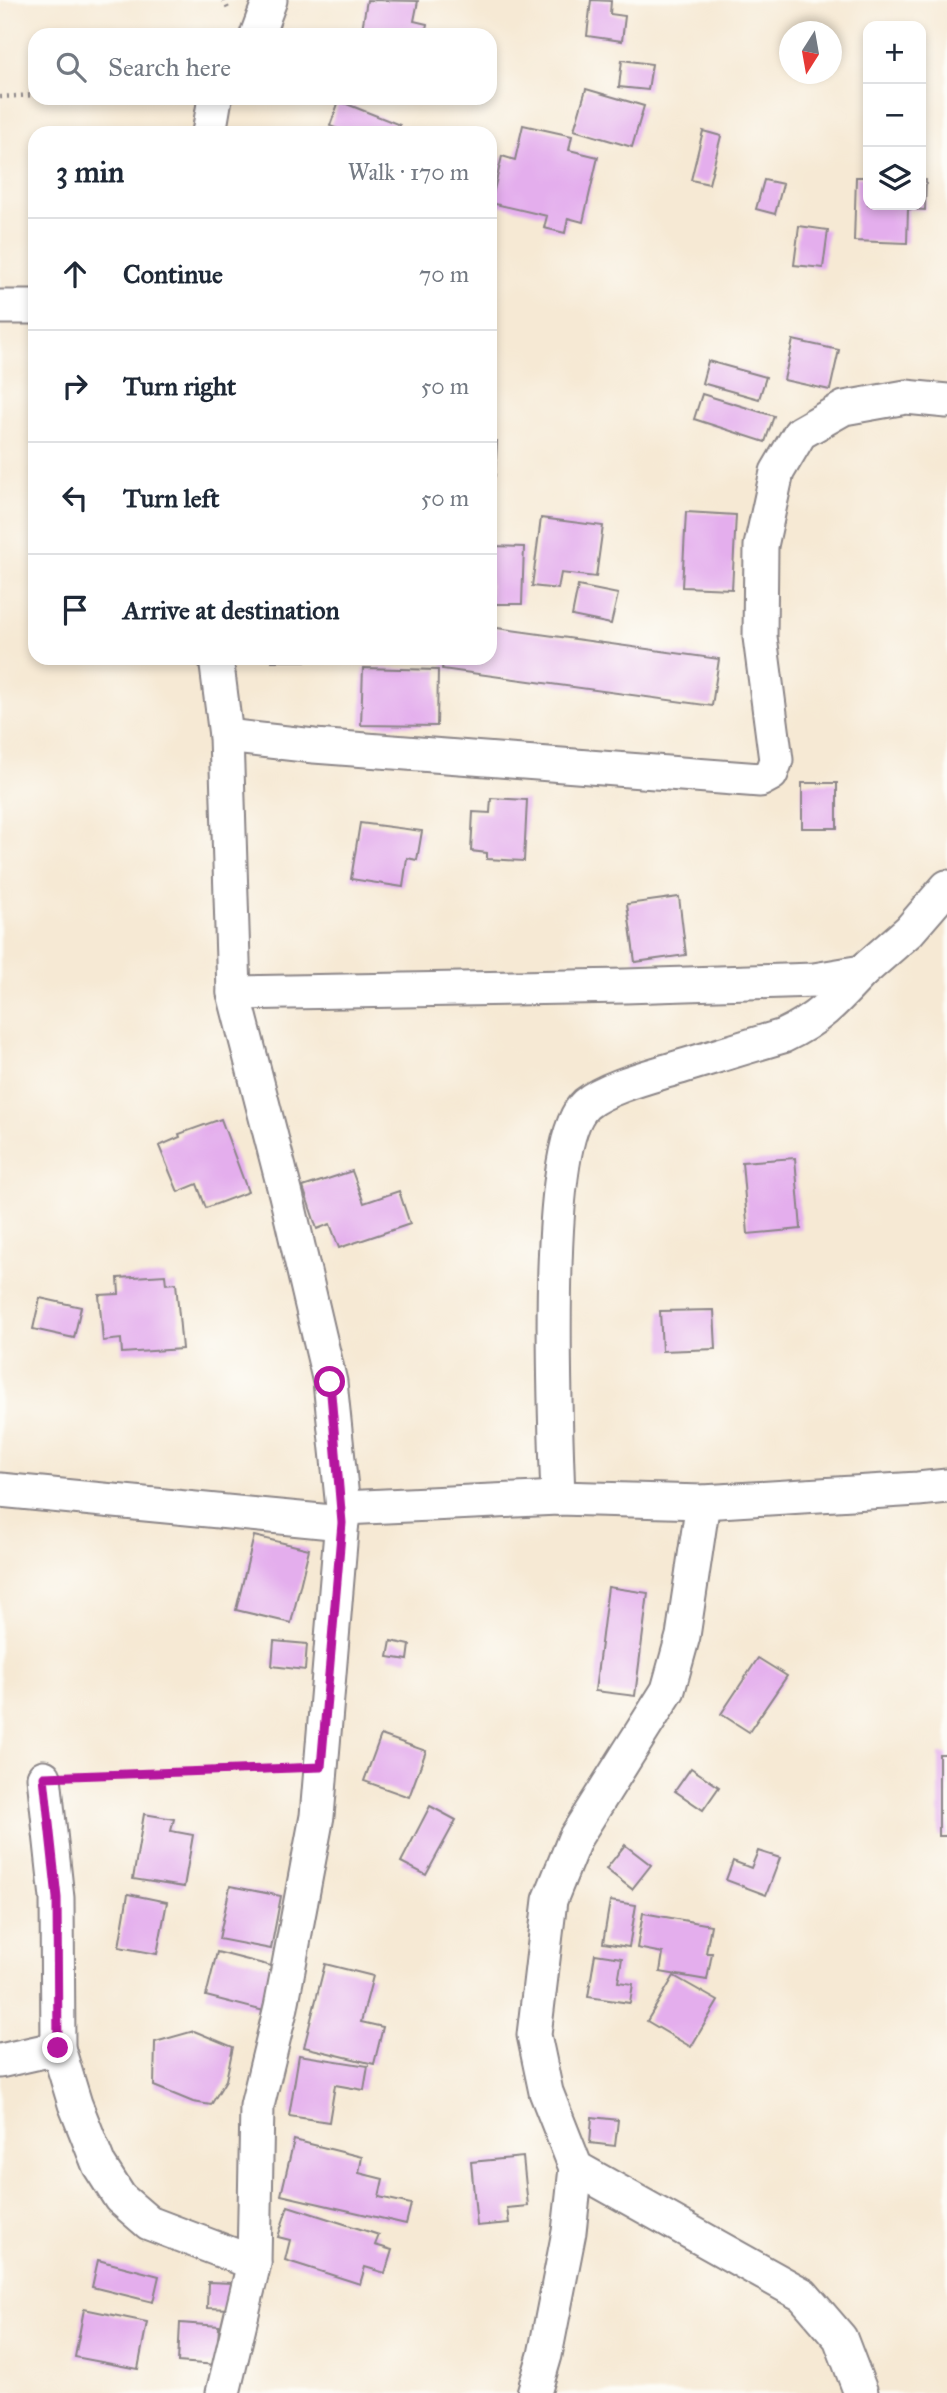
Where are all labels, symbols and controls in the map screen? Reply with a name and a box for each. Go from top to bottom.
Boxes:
north arrow [779,21,842,84]
map controls [863,21,926,210]
button: + [863,21,926,84]
search box [28,28,497,105]
icon: search [52,48,90,86]
text: Search here [108,51,231,83]
button: − [863,84,926,147]
button: layers [863,147,926,210]
text: 3 min [56,154,124,190]
text: Walk · 170 m [348,158,469,186]
icon: ahead [56,255,94,293]
text: Continue [123,258,223,290]
text: 70 m [419,260,469,288]
icon: right [56,367,94,405]
text: Turn right [123,370,236,402]
text: 50 m [421,372,469,400]
icon: left [56,479,94,517]
text: Turn left [123,482,219,514]
text: 50 m [421,484,469,512]
icon: arrive [56,591,94,629]
text: Arrive at destination [123,594,340,626]
route start [314,1366,345,1397]
route end [42,2032,73,2063]

